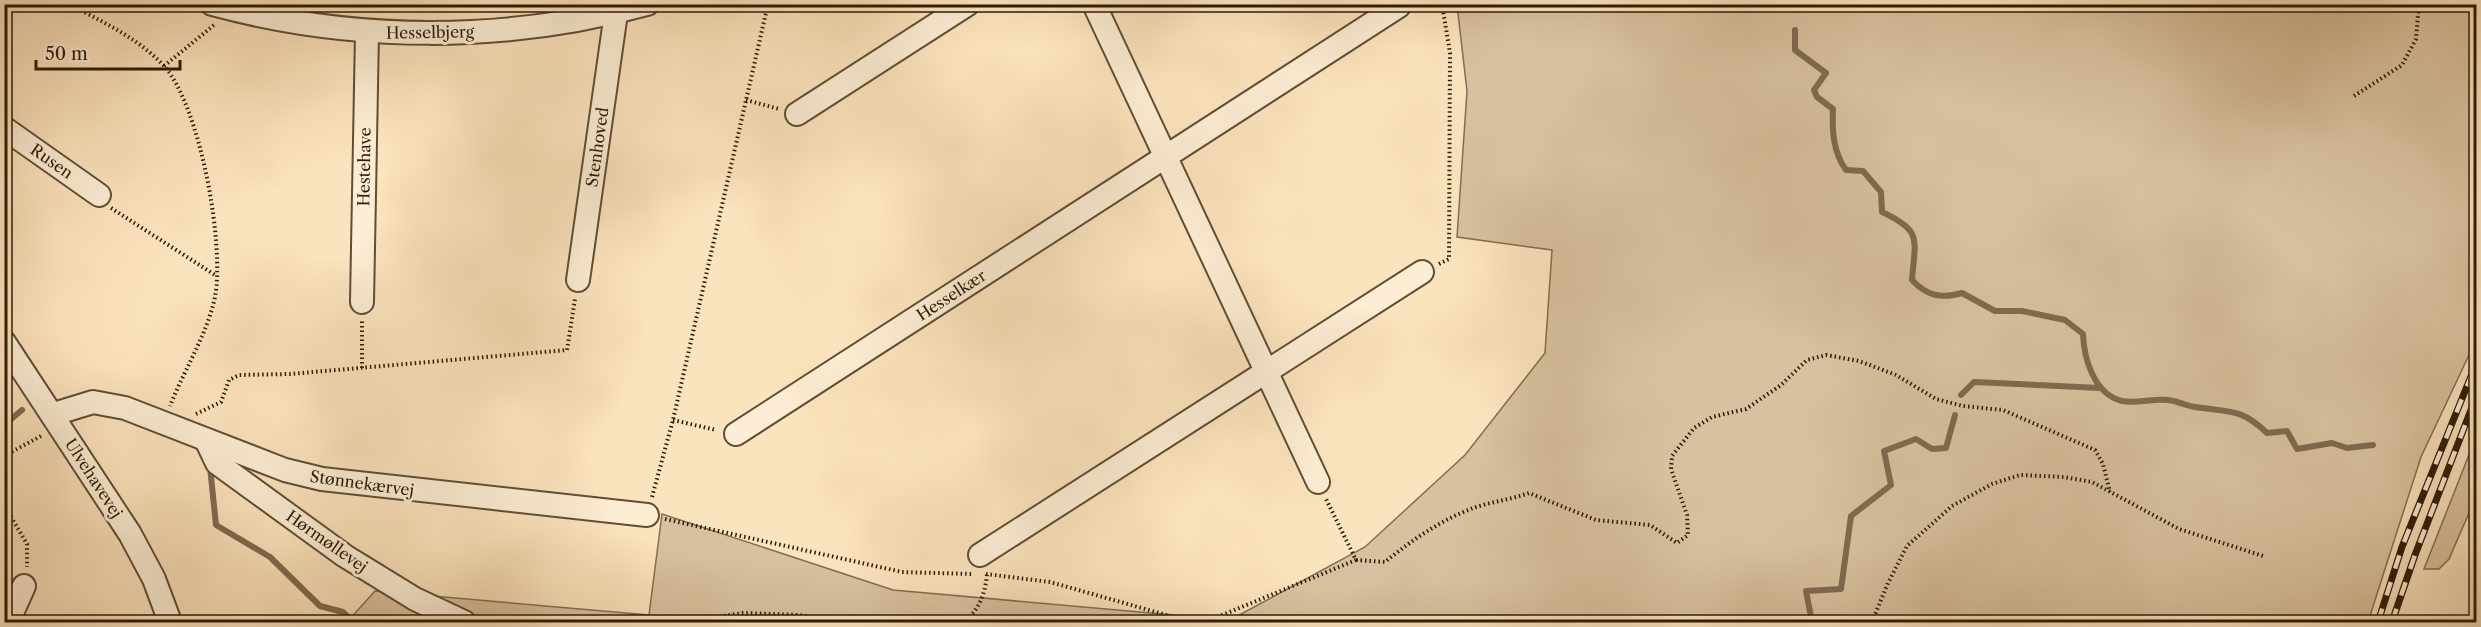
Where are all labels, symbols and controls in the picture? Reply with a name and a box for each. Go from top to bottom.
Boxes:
street label: Hesselbjerg [386,21,475,43]
scale bar [36,33,180,71]
text: 50 m [45,43,88,65]
street label: Stenhoved [581,106,613,188]
street label: Hestehave [353,127,375,207]
street label: Rusen [27,139,77,183]
street label: Hesselkær [912,265,990,325]
street label: Ulvehavevej [61,434,127,522]
street label: Stønnekærvej [309,466,415,500]
street label: Hørmøllevej [282,506,372,576]

